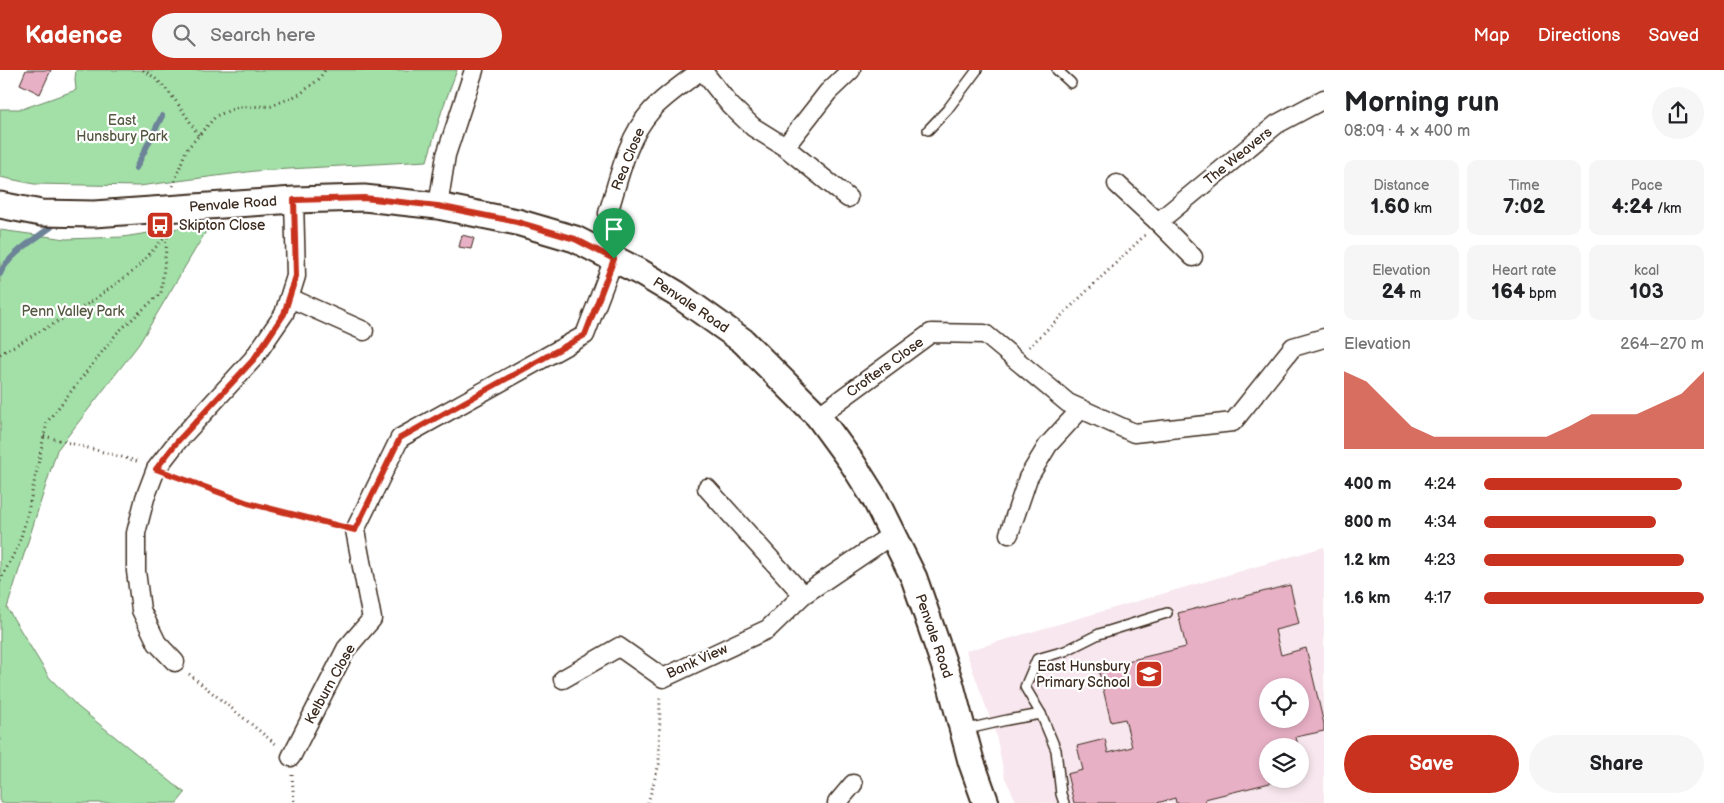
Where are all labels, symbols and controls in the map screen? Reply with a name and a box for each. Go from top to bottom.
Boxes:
search box [152,13,502,58]
text: Kadence [25,21,122,50]
icon: search [170,21,198,49]
text: Search here [210,24,316,47]
text: Map [1474,25,1510,46]
text: Directions [1538,25,1620,46]
text: Saved [1648,25,1699,46]
text: Morning run [1344,86,1499,119]
button: share [1652,87,1704,139]
park label: East Hunsbury Park [76,112,168,145]
text: 08:09 · 4 × 400 m [1344,122,1470,141]
street label: The Weavers [1201,123,1275,189]
street label: Rea Close [608,125,648,193]
text: Distance [1373,177,1429,194]
text: Time [1508,177,1540,194]
text: Pace [1631,177,1663,194]
street label: Penvale Road [189,192,277,216]
text: 1.60 [1371,194,1410,219]
text: 7:02 [1503,194,1545,219]
text: 4:24 [1612,194,1653,219]
text: km [1410,200,1432,217]
text: /km [1653,200,1682,217]
pin [593,208,635,259]
bus stop icon: Skipton Close [145,210,175,240]
icon: arrive [600,215,628,243]
place label: Skipton Close [179,217,265,234]
text: Elevation [1372,262,1431,279]
text: Heart rate [1492,262,1556,279]
text: kcal [1634,262,1659,279]
street label: Penvale Road [650,273,732,337]
text: 24 [1382,279,1406,304]
text: 164 [1491,279,1525,304]
text: 103 [1630,279,1664,304]
text: m [1406,285,1421,302]
text: bpm [1525,285,1557,302]
park label: Penn Valley Park [22,303,125,320]
street label: Crofters Close [843,333,927,401]
text: Elevation [1344,335,1411,354]
text: 264–270 m [1620,335,1704,354]
text: 400 m [1344,475,1391,494]
text: 4:24 [1424,475,1456,494]
text: 800 m [1344,513,1392,532]
text: 4:34 [1424,513,1457,532]
text: 1.2 km [1344,551,1390,570]
text: 4:23 [1424,551,1456,570]
text: 1.6 km [1344,589,1390,608]
text: 4:17 [1424,589,1451,608]
street label: Penvale Road [912,592,956,680]
street label: Bank View [664,640,731,682]
street label: Kelburn Close [301,641,359,727]
place label: East Hunsbury Primary School [1036,658,1131,691]
school or university icon: East Hunsbury Primary School [1134,659,1164,689]
map controls [1259,678,1309,788]
button: locate [1259,678,1309,728]
button: Save [1344,735,1519,793]
button: Share [1529,735,1704,793]
button: layers [1259,738,1309,788]

